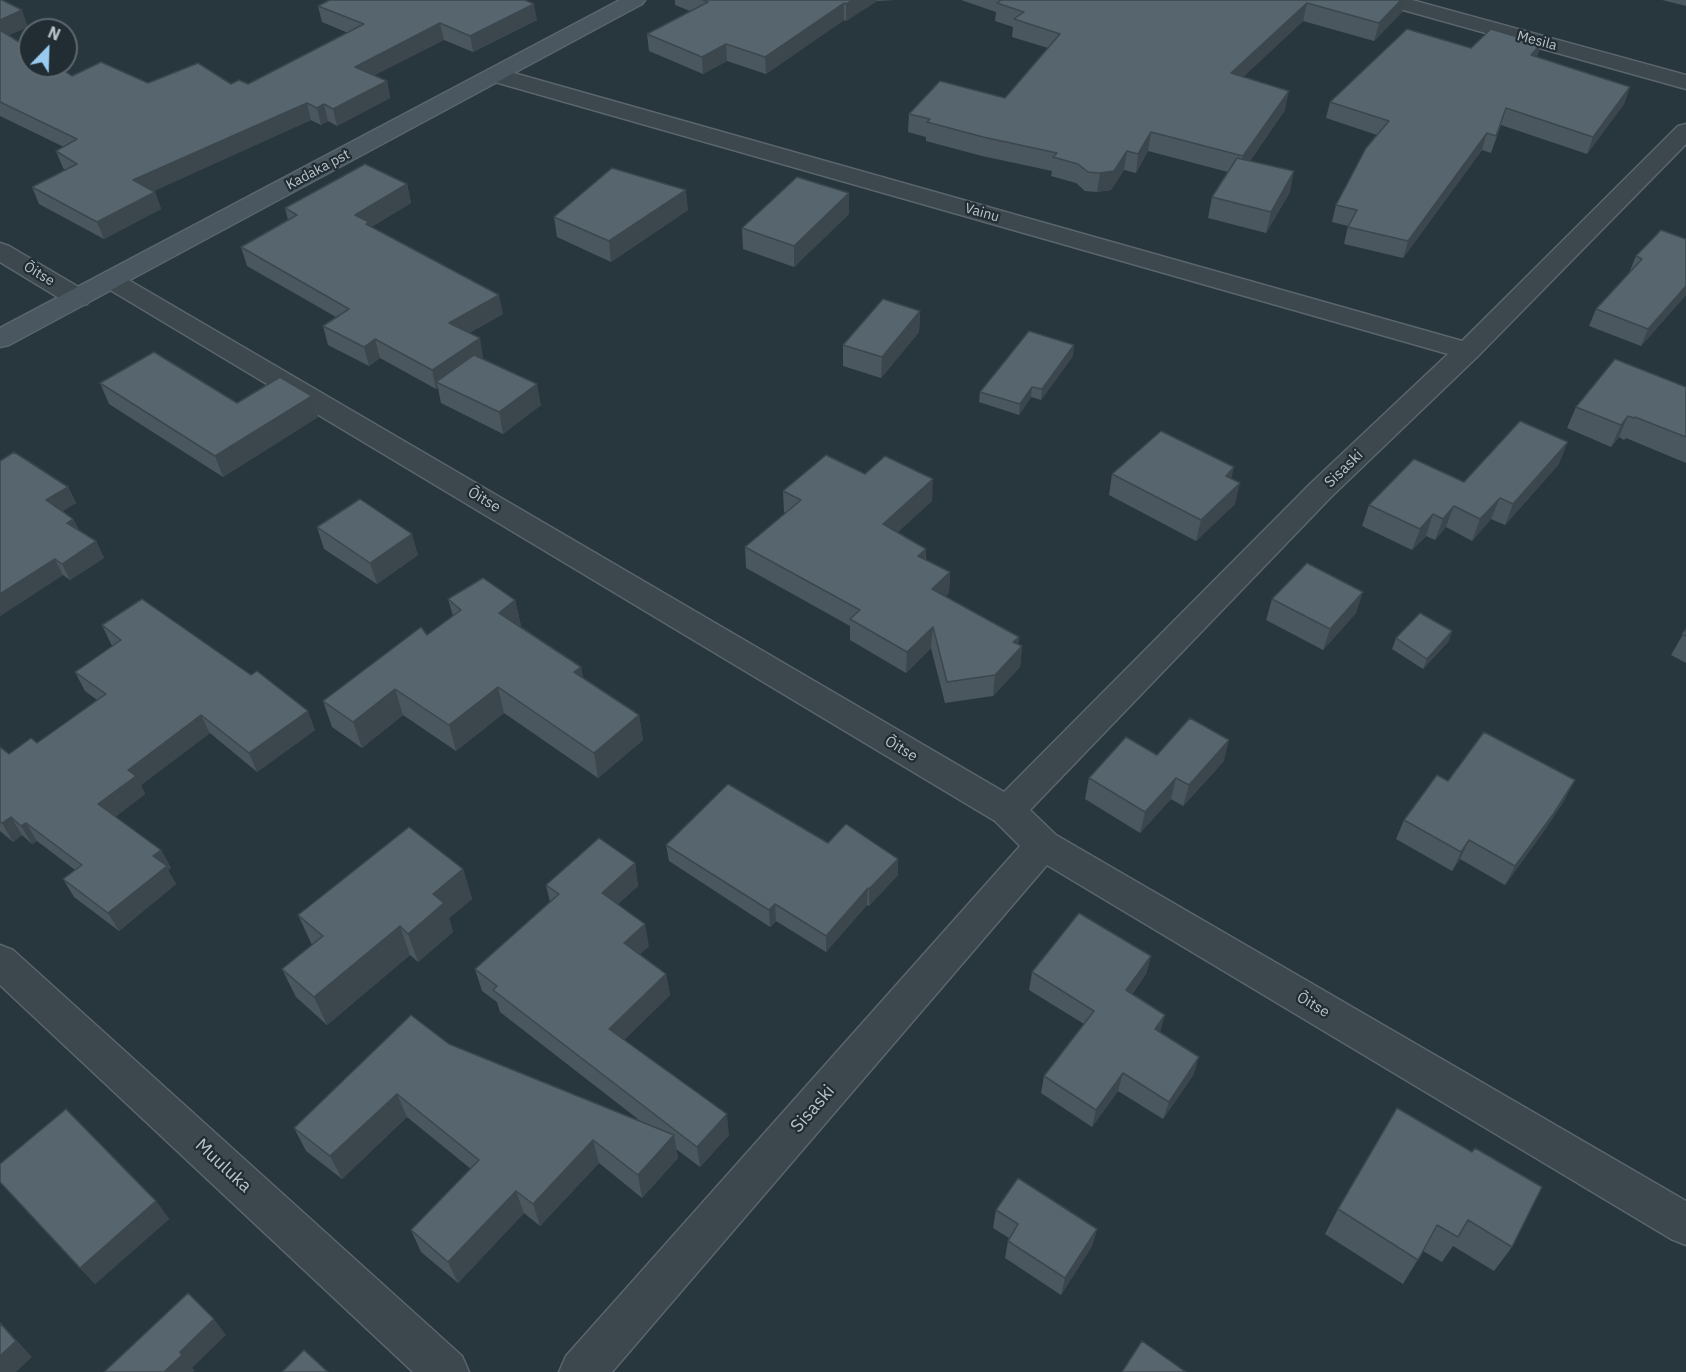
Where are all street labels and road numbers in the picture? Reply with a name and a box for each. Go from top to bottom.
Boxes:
street label: Mesila [1515,28,1559,54]
street label: Kadaka pst [283,146,353,194]
street label: Vainu [963,200,1001,226]
street label: Õitse [21,258,57,290]
street label: Sisaski [1321,446,1367,492]
street label: Õitse [464,483,504,517]
street label: Õitse [881,732,921,766]
street label: Õitse [1293,988,1333,1022]
street label: Sisaski [786,1081,840,1137]
street label: Muuluka [190,1135,256,1197]

